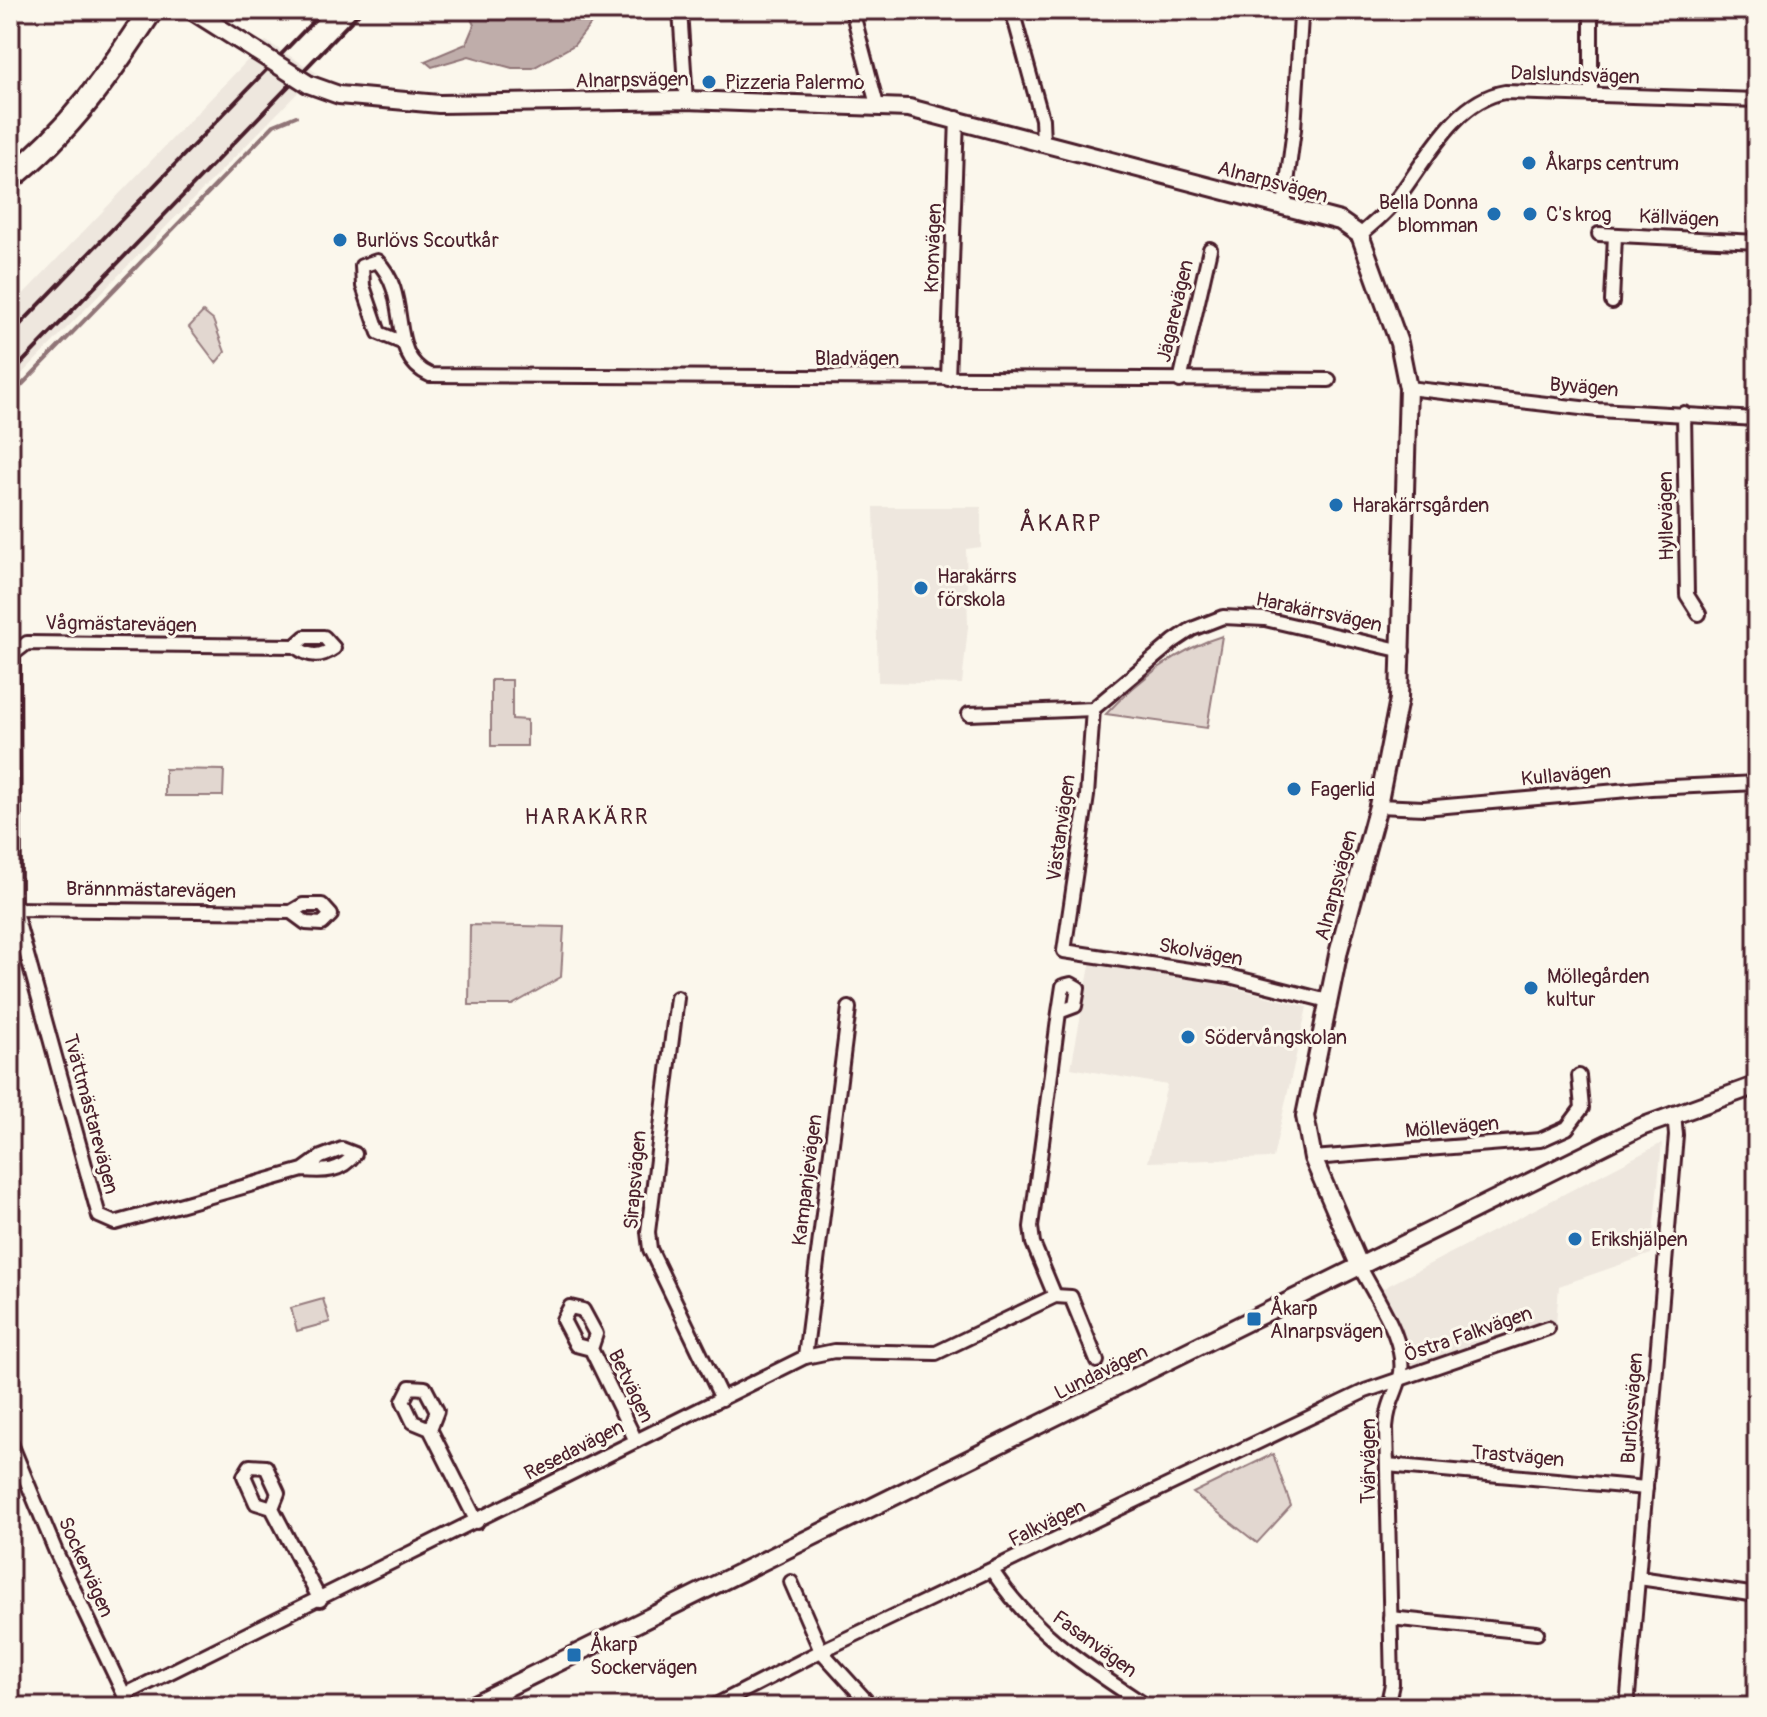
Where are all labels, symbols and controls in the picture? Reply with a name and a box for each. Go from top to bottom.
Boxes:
street label: Dalslundsvägen [1510,60,1640,90]
street label: Alnarpsvägen [575,67,689,93]
place label: Pizzeria Palermo [725,70,865,95]
marker: Pizzeria Palermo [700,73,718,91]
place label: Åkarps centrum [1545,150,1679,176]
marker: Åkarps centrum [1520,154,1538,172]
street label: Alnarpsvägen [1215,155,1331,209]
place label: Bella Donna blomman [1379,190,1478,238]
place label: C's krog [1546,202,1611,227]
street label: Kronvägen [919,203,947,293]
street label: Källvägen [1638,203,1720,233]
marker: Bella Donna blomman [1485,205,1503,223]
marker: C's krog [1521,205,1539,223]
place label: Burlövs Scoutkår [356,228,499,253]
marker: Burlövs Scoutkår [331,231,349,249]
street label: Jägarevägen [1151,257,1199,365]
street label: Bladvägen [815,346,899,371]
street label: Byvägen [1548,372,1620,402]
street label: Hyllevägen [1653,471,1679,561]
place label: Harakärrsgården [1352,493,1489,518]
marker: Harakärrsgården [1327,496,1345,514]
district label: ÅKARP [1019,508,1103,538]
place label: Harakärrs förskola [937,564,1017,612]
marker: Harakärrs förskola [912,579,930,597]
street label: Harakärrsvägen [1253,586,1385,638]
street label: Vågmästarevägen [45,610,197,638]
street label: Kullavägen [1520,759,1612,791]
street label: Västanvägen [1041,773,1081,883]
place label: Fagerlid [1310,777,1375,802]
marker: Fagerlid [1285,780,1303,798]
district label: HARAKÄRR [525,803,649,831]
street label: Alnarpsvägen [1309,827,1363,943]
street label: Brännmästarevägen [66,876,236,904]
street label: Skolvägen [1157,932,1245,972]
place label: Möllegården kultur [1547,964,1650,1012]
marker: Möllegården kultur [1522,979,1540,997]
place label: Södervångskolan [1204,1025,1347,1050]
marker: Södervångskolan [1179,1028,1197,1046]
street label: Tvättmästarevägen [58,1031,124,1197]
street label: Möllevägen [1404,1110,1500,1144]
street label: Kampanjevägen [787,1113,827,1247]
street label: Sirapsvägen [618,1129,652,1231]
place label: Erikshjälpen [1591,1227,1688,1252]
marker: Erikshjälpen [1566,1230,1584,1248]
place label: Åkarp Alnarpsvägen [1270,1295,1383,1344]
street label: Östra Falkvägen [1401,1300,1535,1368]
marker: Åkarp Alnarpsvägen [1245,1310,1263,1328]
street label: Lundavägen [1050,1339,1152,1405]
street label: Betvägen [603,1345,659,1427]
street label: Burlövsvägen [1616,1351,1648,1465]
street label: Resedavägen [520,1414,628,1486]
street label: Tvärvägen [1356,1418,1381,1504]
street label: Trastvägen [1470,1439,1566,1473]
street label: Falkvägen [1004,1494,1090,1552]
street label: Sockervägen [53,1513,119,1621]
street label: Fasanvägen [1048,1605,1142,1683]
place label: Åkarp Sockervägen [590,1631,697,1680]
marker: Åkarp Sockervägen [565,1646,583,1664]

